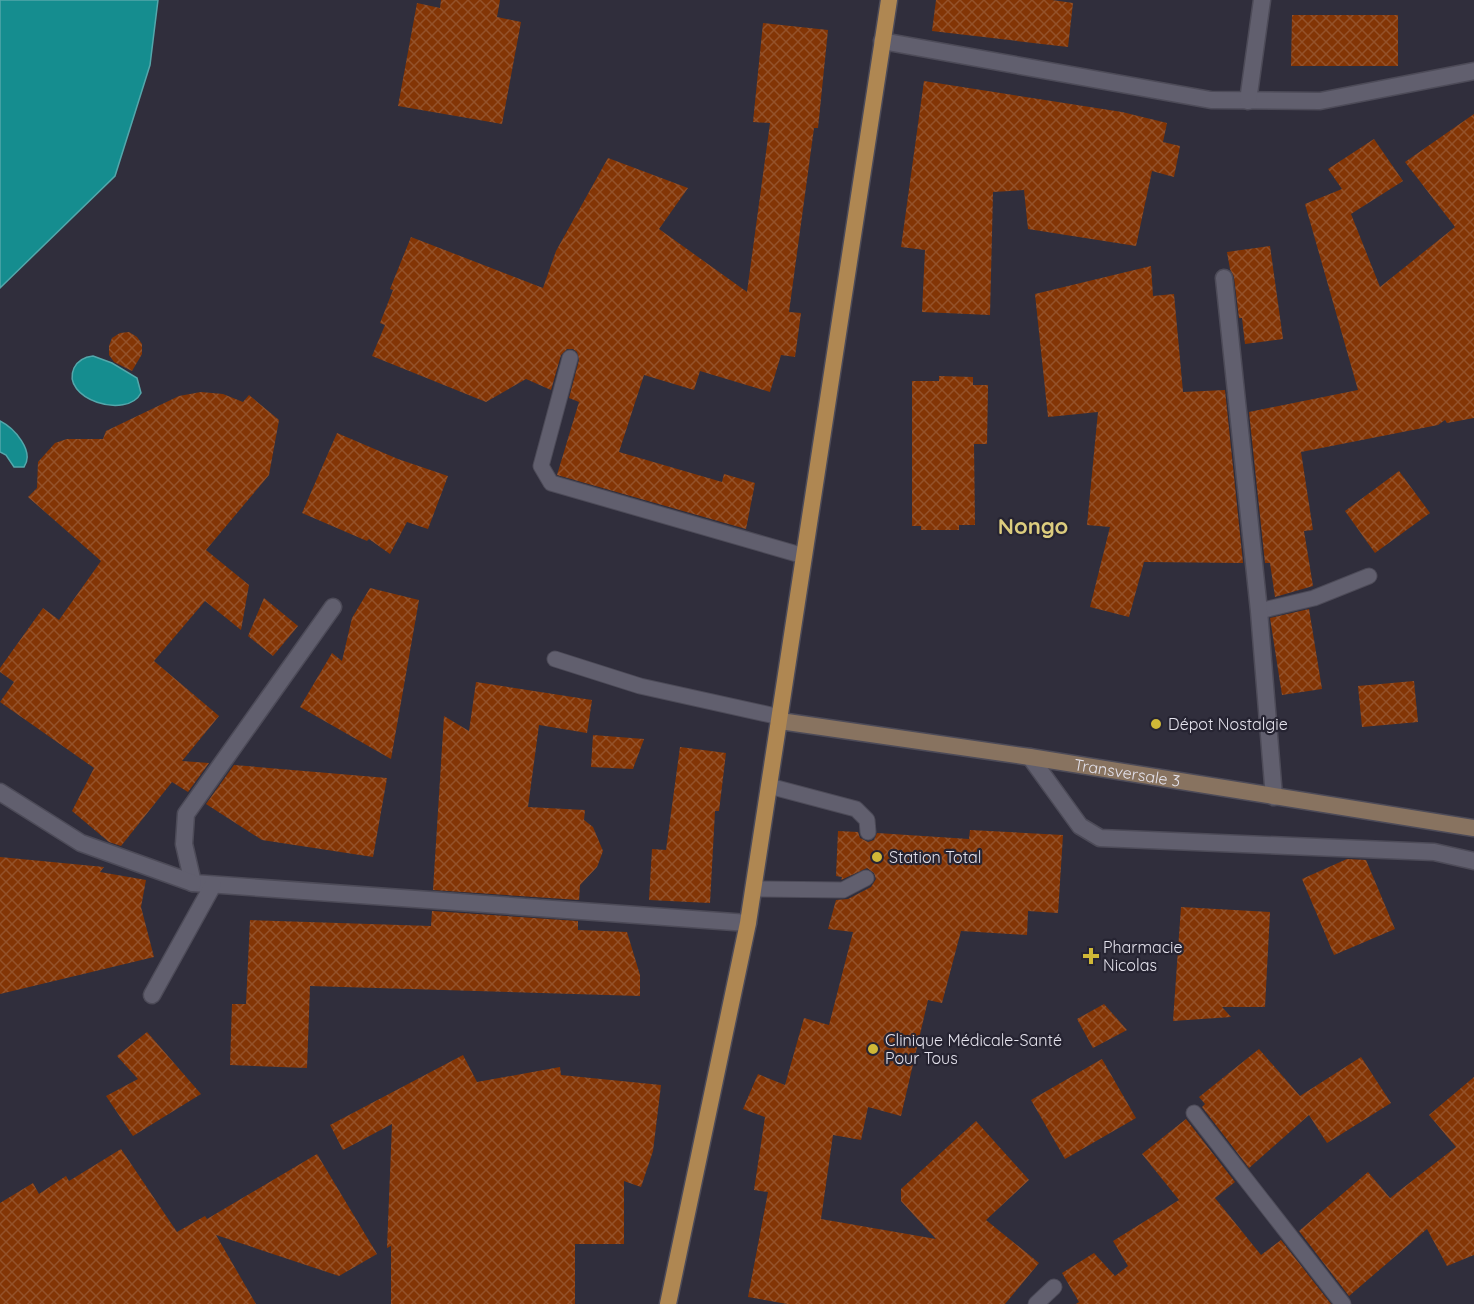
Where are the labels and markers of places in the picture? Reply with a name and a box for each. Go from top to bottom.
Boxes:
place label: Dépot Nostalgie [1168,714,1288,734]
marker: Dépot Nostalgie [1149,717,1163,731]
place label: Station Total [889,847,981,867]
marker: Station Total [870,850,884,864]
place label: Pharmacie Nicolas [1103,937,1183,975]
marker: Pharmacie Nicolas [1084,949,1098,963]
place label: Clinique Médicale-Santé Pour Tous [885,1030,1062,1068]
marker: Clinique Médicale-Santé Pour Tous [866,1042,880,1056]

